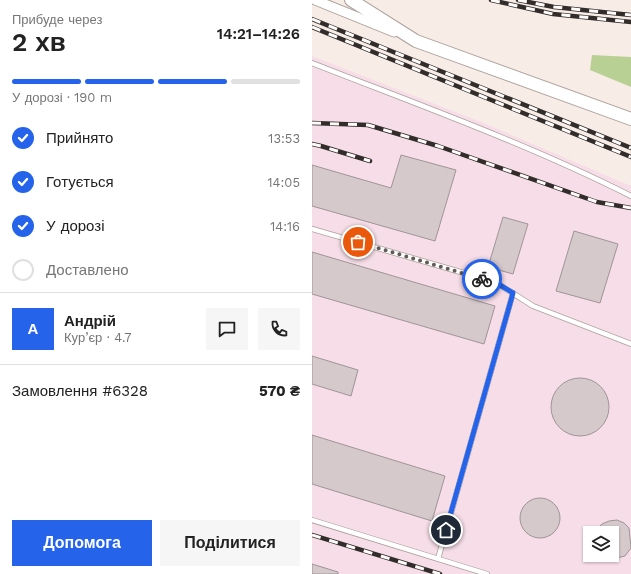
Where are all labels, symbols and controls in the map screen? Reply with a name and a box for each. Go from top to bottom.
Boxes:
text: Прибуде через [12,12,102,27]
text: 14:21–14:26 [217,25,300,43]
text: 2 хв [12,27,66,57]
text: У дорозі · 190 m [12,90,112,105]
icon: check [12,127,34,149]
text: Прийнято [46,129,113,147]
text: 13:53 [268,131,300,146]
icon: check [12,171,34,193]
text: Готується [46,173,114,191]
text: 14:05 [267,175,300,190]
icon: check [12,215,34,237]
text: У дорозі [46,217,104,235]
text: 14:16 [270,219,300,234]
pin [341,225,375,259]
icon: bag [347,231,369,253]
courier [462,259,502,299]
text: Доставлено [46,261,129,279]
icon: bike [471,268,493,290]
button: chat [206,308,248,350]
button: phone [258,308,300,350]
text: Андрій [64,312,116,330]
text: А [28,320,38,338]
text: Кур’єр · 4.7 [64,330,132,345]
text: Замовлення #6328 [12,382,148,400]
text: 570 ₴ [259,382,300,400]
pin [429,513,463,547]
icon: home [435,519,457,541]
button: Допомога [12,520,152,566]
button: Поділитися [160,520,300,566]
map controls [583,526,619,562]
button: layers [583,526,619,562]

